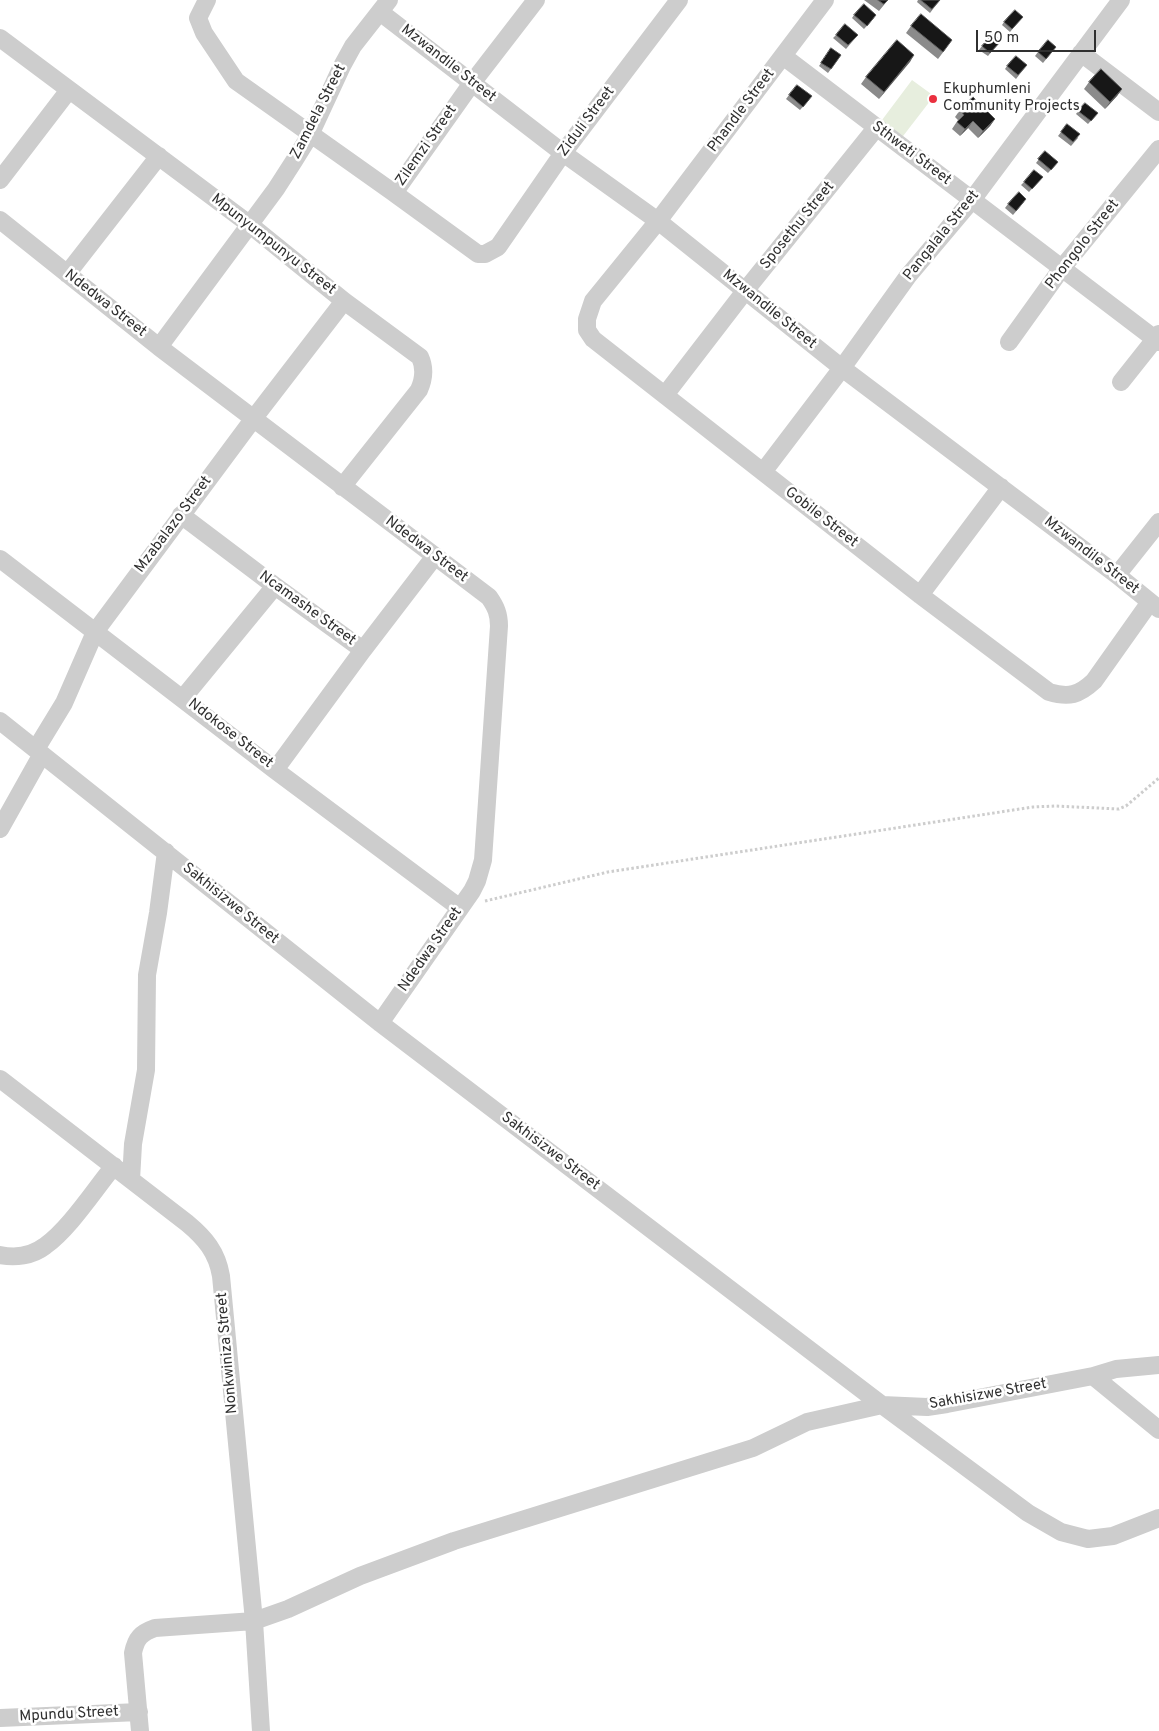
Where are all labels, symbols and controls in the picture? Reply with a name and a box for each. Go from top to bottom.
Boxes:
scale bar [979,20,1099,52]
street label: Mzwandile Street [397,21,499,107]
text: 50 m [984,29,1019,48]
street label: Zamdela Street [287,62,351,162]
street label: Phandle Street [705,66,779,156]
place label: Ekuphumleni Community Projects [943,81,1080,116]
street label: Ziduli Street [555,83,619,161]
marker: Ekuphumleni Community Projects [927,93,939,105]
street label: Zilemzi Street [392,102,462,190]
street label: Sthweti Street [868,118,954,190]
street label: Sposethu Street [757,178,839,274]
street label: Pangalala Street [900,187,984,285]
street label: Mpunyumpunyu Street [207,191,339,299]
street label: Phongolo Street [1042,197,1124,293]
street label: Ndedwa Street [60,266,150,342]
street label: Mzwandile Street [718,267,820,353]
street label: Mzabalazo Street [132,473,216,577]
street label: Gobile Street [781,484,861,552]
street label: Ndedwa Street [381,513,471,587]
street label: Mzwandile Street [1040,513,1142,599]
street label: Ncamashe Street [255,568,359,650]
street label: Ndokose Street [184,695,276,773]
street label: Sakhisizwe Street [178,860,282,948]
street label: Ndedwa Street [395,904,467,996]
street label: Sakhisizwe Street [497,1109,603,1195]
street label: Nonkwiniza Street [214,1291,242,1415]
street label: Sakhisizwe Street [928,1376,1048,1414]
street label: Mpundu Street [19,1703,119,1727]

